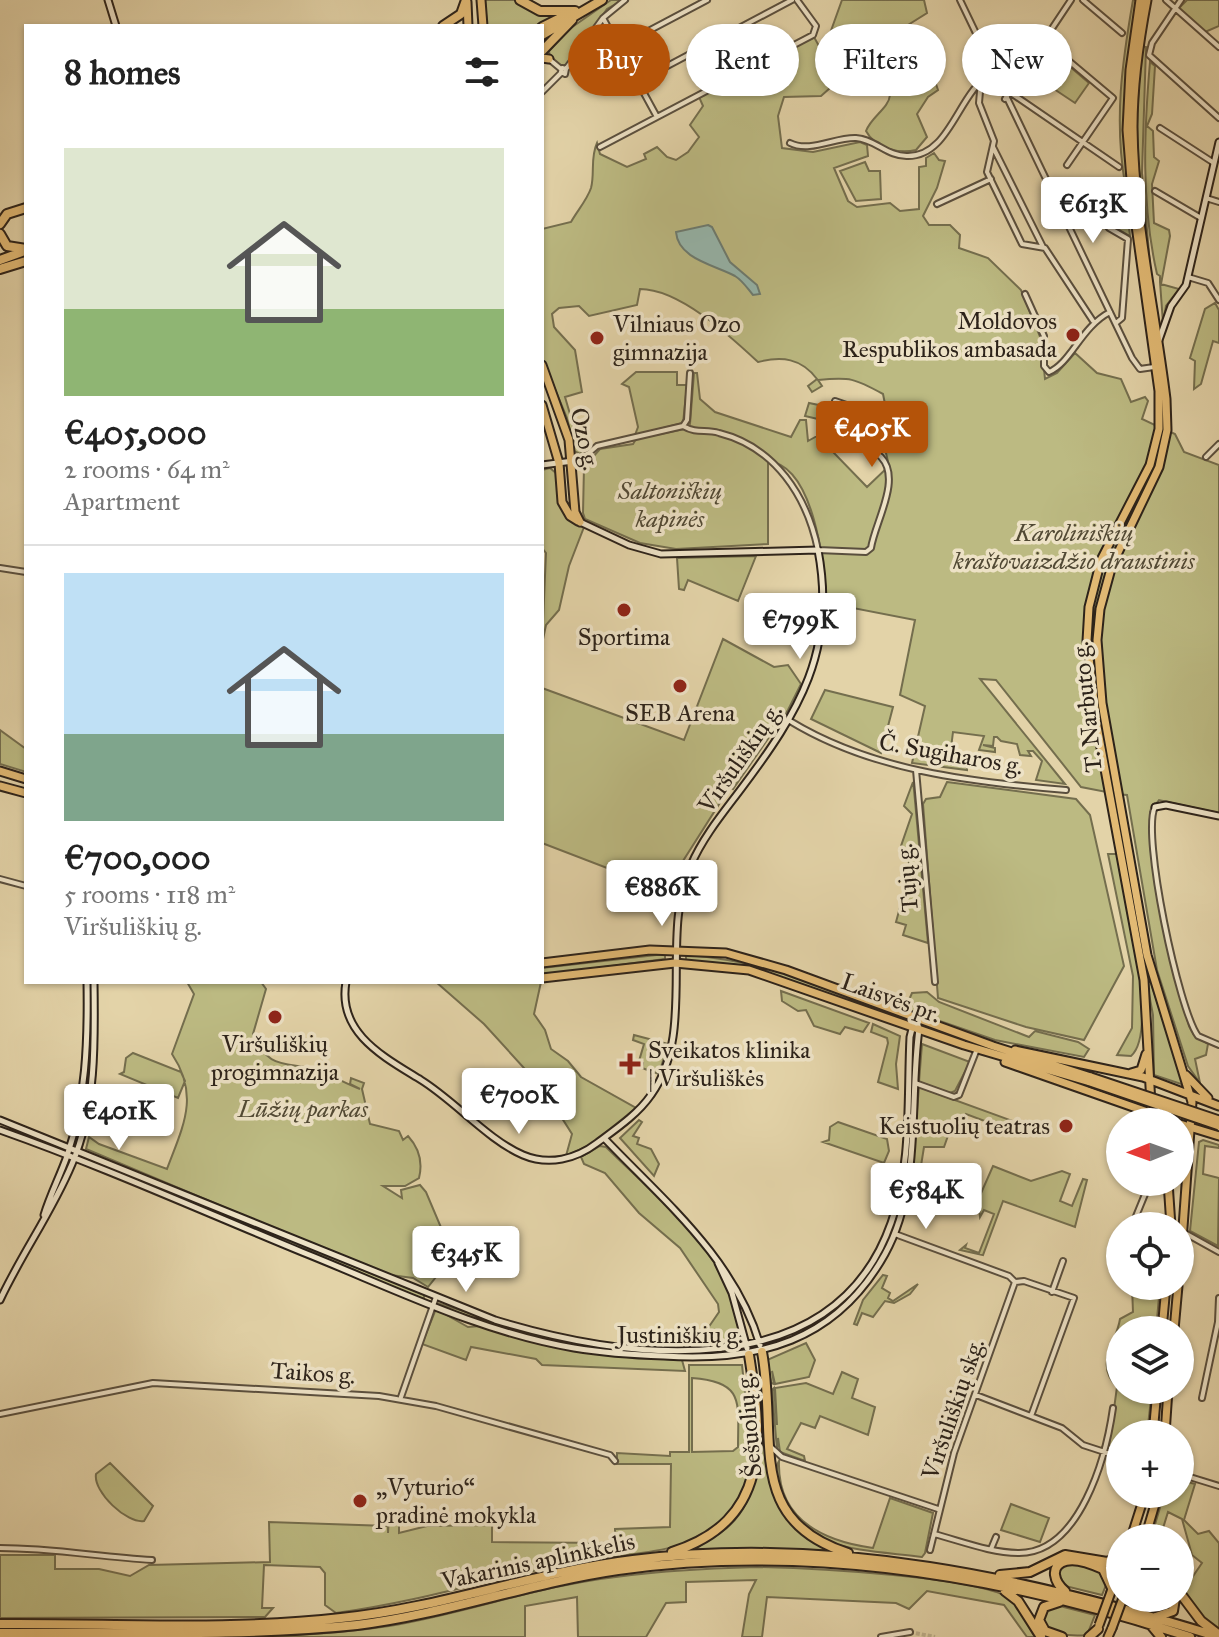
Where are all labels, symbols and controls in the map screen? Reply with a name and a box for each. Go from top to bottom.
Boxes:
chip: Buy [568,24,670,96]
chip: Rent [686,24,799,96]
chip: Filters [815,24,946,96]
chip: New [962,24,1072,96]
icon: filters [460,50,504,94]
text: 8 homes [64,52,180,93]
pin: €613K [1037,177,1149,245]
text: €613K [1059,187,1127,219]
icon: home [212,200,356,344]
place label: Moldovos Respublikos ambasada [842,306,1058,364]
place label: Vilniaus Ozo gimnazija [612,309,741,367]
marker: Moldovos Respublikos ambasada [1064,326,1082,344]
marker: Vilniaus Ozo gimnazija [588,329,606,347]
pin: €405K [816,401,928,469]
street label: Ozo g. [564,405,606,473]
text: €405K [834,411,910,443]
text: €405,000 [64,412,206,453]
text: 2 rooms · 64 m² [64,453,230,485]
park label: Saltoniškių kapinės [617,476,722,534]
text: Apartment [64,485,180,517]
park label: Karoliniškių kraštovaizdžio draustinis [952,518,1196,576]
pin: €799K [744,593,856,661]
marker: Sportima [615,601,633,619]
text: €799K [762,603,838,635]
place label: Sportima [578,622,671,652]
icon: home [212,625,356,769]
street label: T. Narbuto g. [1065,640,1109,774]
marker: SEB Arena [671,677,689,695]
street label: Viršuliškių g. [691,697,789,820]
place label: SEB Arena [625,698,736,728]
street label: Č. Sugiharos g. [877,727,1025,781]
text: €700,000 [64,837,211,878]
street label: Tujų g. [889,842,925,914]
pin: €886K [606,860,718,928]
text: €886K [624,870,700,902]
text: 5 rooms · 118 m² [64,878,235,910]
text: Viršuliškių g. [64,910,202,942]
street label: Laisvės pr. [837,966,945,1030]
marker: Viršuliškių progimnazija [266,1008,284,1026]
place label: Viršuliškių progimnazija [210,1029,340,1087]
place label: Sveikatos klinika | Viršuliškės [648,1035,811,1093]
marker: Sveikatos klinika | Viršuliškės [619,1053,641,1075]
pin: €700K [463,1068,575,1136]
text: €700K [480,1078,558,1110]
pin: €401K [63,1084,175,1152]
text: €401K [82,1094,156,1126]
park label: Lūžių parkas [237,1094,369,1124]
north arrow [1106,1108,1194,1196]
map controls [1106,1108,1194,1612]
place label: Keistuolių teatras [879,1111,1050,1141]
marker: Keistuolių teatras [1057,1117,1075,1135]
pin: €584K [870,1163,982,1231]
text: €584K [889,1173,963,1205]
button: locate [1106,1212,1194,1300]
pin: €345K [410,1226,522,1294]
text: €345K [430,1236,502,1268]
button: layers [1106,1316,1194,1404]
street label: Justiniškių g. [614,1320,743,1350]
street label: Viršuliškių skg. [915,1335,991,1484]
street label: Taikos g. [270,1355,356,1391]
street label: Šešuolių g. [729,1372,769,1478]
button: + [1106,1420,1194,1508]
place label: „Vyturio“ pradinė mokykla [375,1472,537,1530]
marker: „Vyturio“ pradinė mokykla [351,1492,369,1510]
button: − [1106,1524,1194,1612]
street label: Vakarinis aplinkkelis [437,1526,638,1596]

